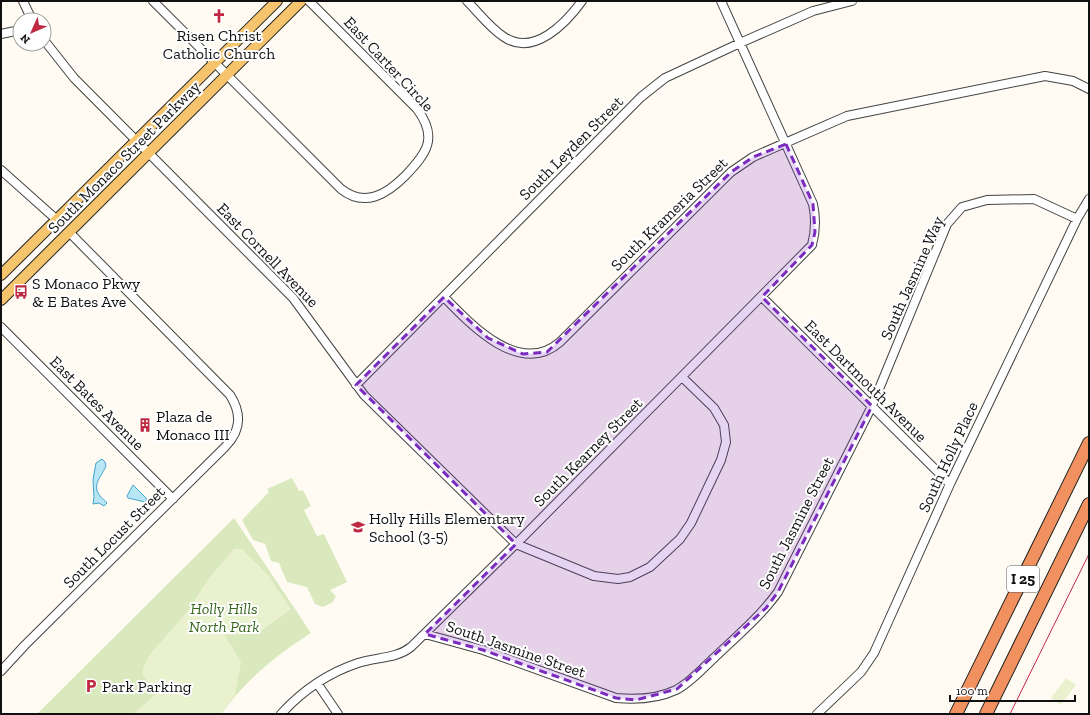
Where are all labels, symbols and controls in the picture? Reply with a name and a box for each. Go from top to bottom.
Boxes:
church icon: Risen Christ Catholic Church [211,8,227,24]
north arrow [12,12,52,52]
street label: East Carter Circle [340,13,438,115]
place label: Risen Christ Catholic Church [163,26,275,63]
text: N [17,31,33,46]
street label: South Monaco Street Parkway [44,76,205,237]
street label: South Leyden Street [515,92,627,204]
street label: South Krameria Street [607,153,731,275]
street label: East Cornell Avenue [213,199,323,311]
street label: South Jasmine Way [876,213,948,343]
place label: S Monaco Pkwy & E Bates Ave [32,274,141,311]
bus stop icon: S Monaco Pkwy & E Bates Ave [13,284,29,300]
street label: East Dartmouth Avenue [801,316,931,446]
street label: East Bates Avenue [46,352,148,454]
street label: South Kearney Street [530,394,646,510]
street label: South Holly Place [914,399,982,515]
place label: Plaza de Monaco III [156,407,230,444]
building icon: Plaza de Monaco III [137,417,153,433]
street label: South Jasmine Street [754,454,838,592]
street label: South Locust Street [59,482,169,592]
place label: Holly Hills Elementary School (3-5) [369,509,525,546]
school or university icon: Holly Hills Elementary School (3-5) [350,519,366,535]
road number: I 25 [1007,566,1039,592]
park label: Holly Hills North Park [189,599,259,636]
street label: South Jasmine Street [444,616,588,682]
place label: Park Parking [102,677,192,696]
scale bar [950,677,1075,703]
parking icon: Park Parking [83,678,99,694]
text: 100 m [956,684,988,698]

